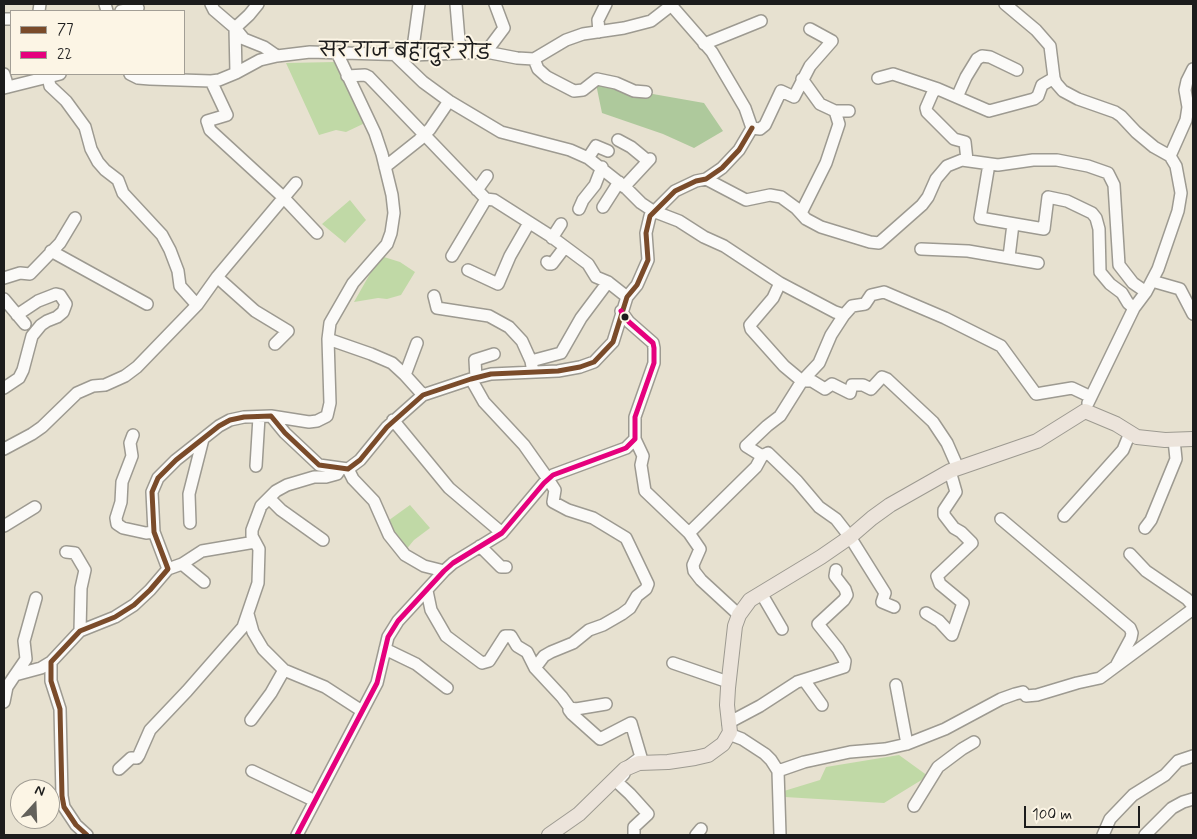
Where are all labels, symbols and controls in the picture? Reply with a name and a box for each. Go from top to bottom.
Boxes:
legend [10,10,185,75]
text: 77 [57,20,74,40]
street label: सर राज बहादुर रोड [319,40,491,66]
text: 22 [57,45,72,65]
unlabelled marker [620,312,630,322]
north arrow [10,779,60,829]
text: N [32,781,47,801]
scale bar [1027,796,1143,828]
text: 100 m [1032,805,1072,825]

